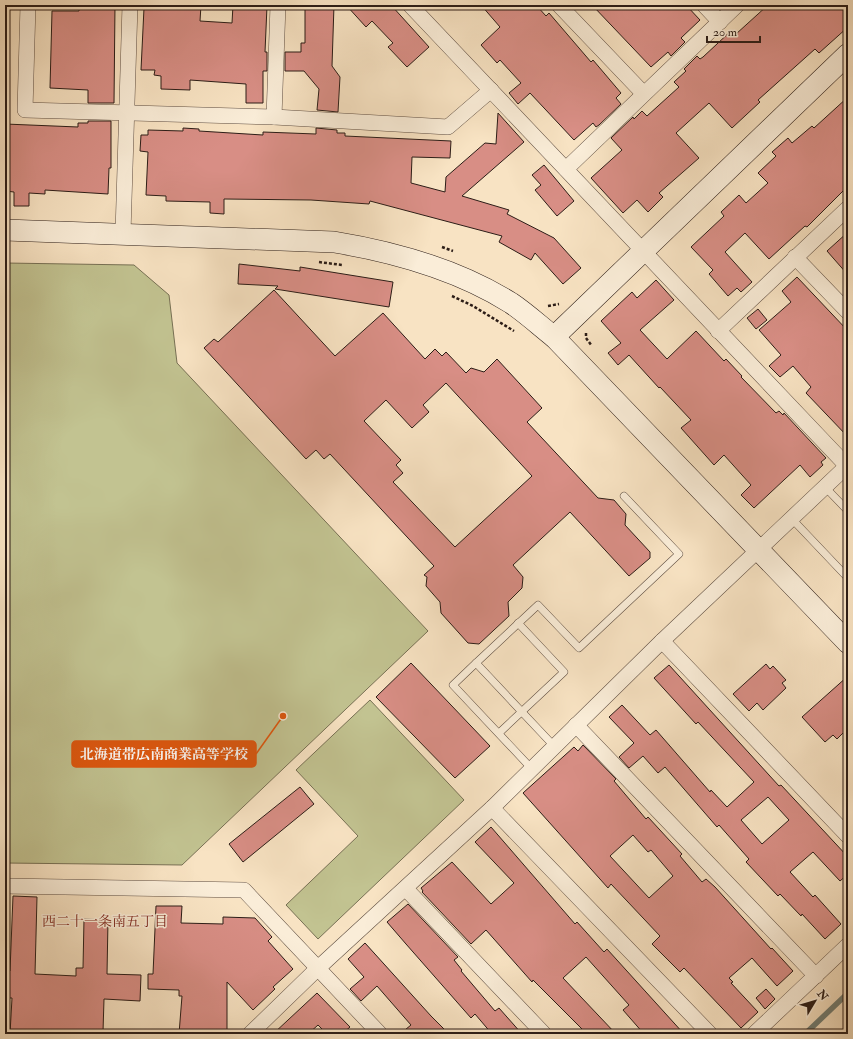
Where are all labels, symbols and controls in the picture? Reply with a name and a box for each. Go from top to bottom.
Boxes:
scale bar [707,18,760,44]
text: 20 m [713,25,738,40]
callout: 北海道帯広南商業高等学校 [72,741,256,767]
text: 北海道帯広南商業高等学校 [80,746,248,763]
district label: 西二十一条南五丁目 [42,913,168,930]
north arrow [795,981,835,1021]
text: N [814,986,831,1004]

